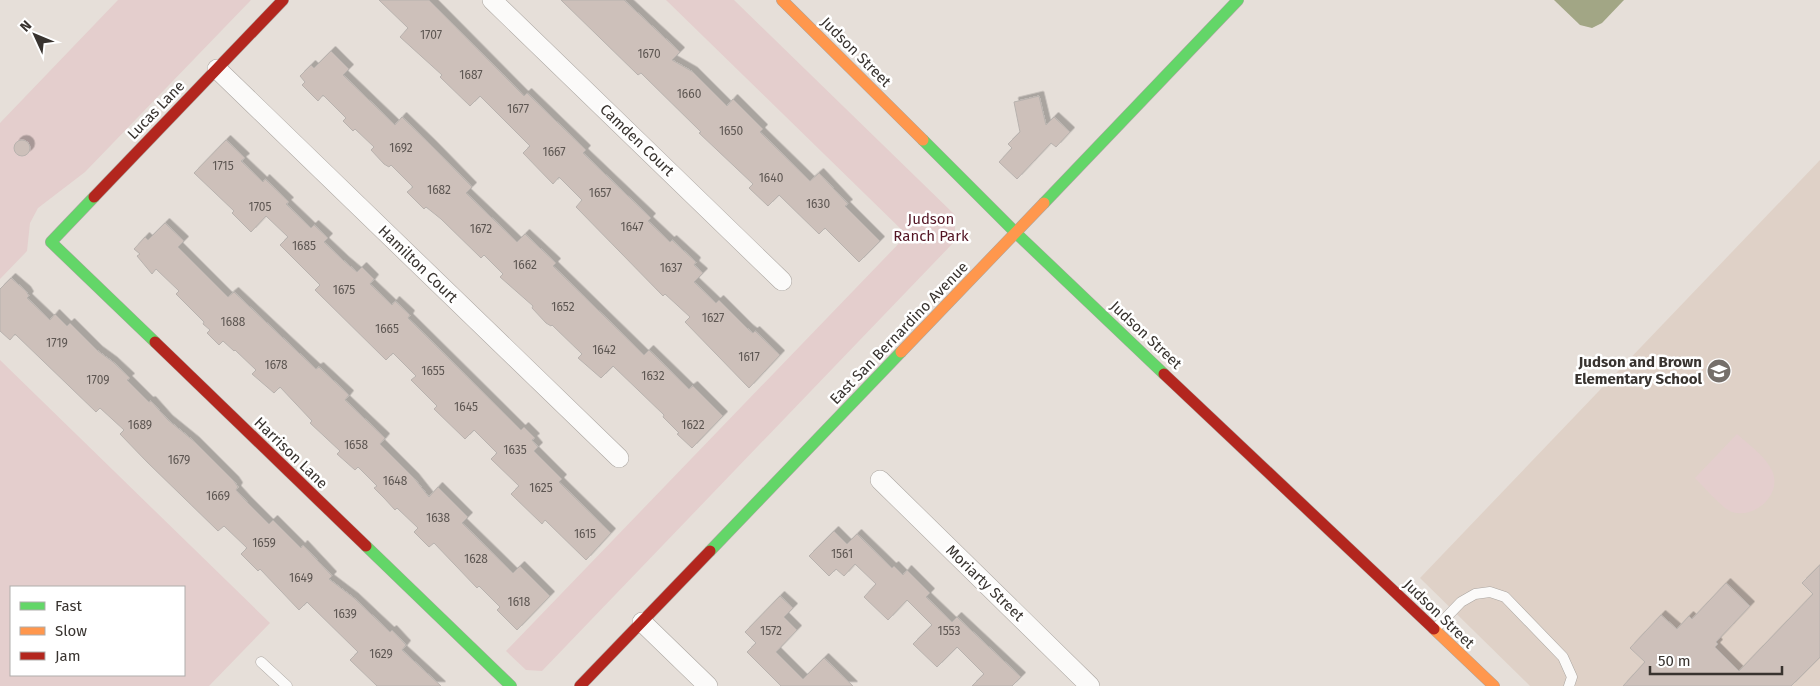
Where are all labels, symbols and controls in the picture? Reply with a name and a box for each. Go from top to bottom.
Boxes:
north arrow [10,10,60,60]
street label: Judson Street [817,13,895,91]
text: N [17,17,35,36]
house number: 1707 [420,28,442,42]
house number: 1670 [637,47,661,61]
house number: 1687 [459,68,483,82]
street label: Lucas Lane [124,77,188,143]
house number: 1660 [677,87,702,101]
street label: Camden Court [596,100,678,180]
house number: 1677 [507,102,529,116]
house number: 1650 [719,124,743,138]
house number: 1692 [389,141,413,155]
house number: 1667 [542,145,566,159]
house number: 1715 [212,159,234,173]
house number: 1640 [759,171,784,185]
house number: 1682 [427,183,451,197]
house number: 1657 [589,186,611,200]
house number: 1630 [806,197,830,211]
house number: 1705 [248,200,272,214]
park label: Judson Ranch Park [893,210,969,245]
house number: 1647 [620,220,644,234]
street label: Hamilton Court [375,222,462,307]
house number: 1672 [470,222,492,236]
house number: 1685 [292,239,316,253]
house number: 1662 [513,258,537,272]
street label: East San Bernardino Avenue [826,258,972,408]
house number: 1637 [660,261,682,275]
house number: 1675 [333,283,355,297]
street label: Judson Street [1106,297,1186,373]
house number: 1652 [551,300,575,314]
house number: 1627 [702,311,724,325]
house number: 1688 [221,315,246,329]
house number: 1665 [375,322,399,336]
house number: 1719 [46,336,68,350]
house number: 1642 [592,343,616,357]
house number: 1617 [738,350,760,364]
place label: Judson and Brown Elementary School [1574,353,1703,388]
house number: 1678 [265,358,288,372]
school or university icon: Judson and Brown Elementary School [1706,358,1732,384]
house number: 1655 [421,364,445,378]
house number: 1632 [641,369,665,383]
house number: 1709 [86,373,110,387]
house number: 1645 [454,400,478,414]
street label: Harrison Lane [251,413,331,493]
house number: 1689 [128,418,152,432]
house number: 1622 [681,418,705,432]
house number: 1658 [344,438,368,452]
house number: 1635 [503,443,527,457]
house number: 1679 [168,453,190,467]
house number: 1648 [383,474,408,488]
house number: 1625 [529,481,553,495]
house number: 1669 [206,489,230,503]
house number: 1638 [426,511,450,525]
house number: 1615 [574,527,596,541]
house number: 1659 [252,536,276,550]
street label: Moriarty Street [942,541,1028,625]
house number: 1561 [831,547,853,561]
house number: 1628 [464,552,488,566]
house number: 1649 [289,571,313,585]
street label: Judson Street [1400,576,1479,653]
legend [10,586,185,676]
house number: 1618 [508,595,531,609]
text: Fast [55,597,82,615]
house number: 1639 [333,607,357,621]
text: Slow [55,622,87,640]
house number: 1572 [760,624,782,638]
house number: 1553 [937,624,961,638]
scale bar [1650,644,1782,676]
text: Jam [55,647,81,665]
house number: 1629 [369,647,393,661]
text: 50 m [1658,652,1691,670]

